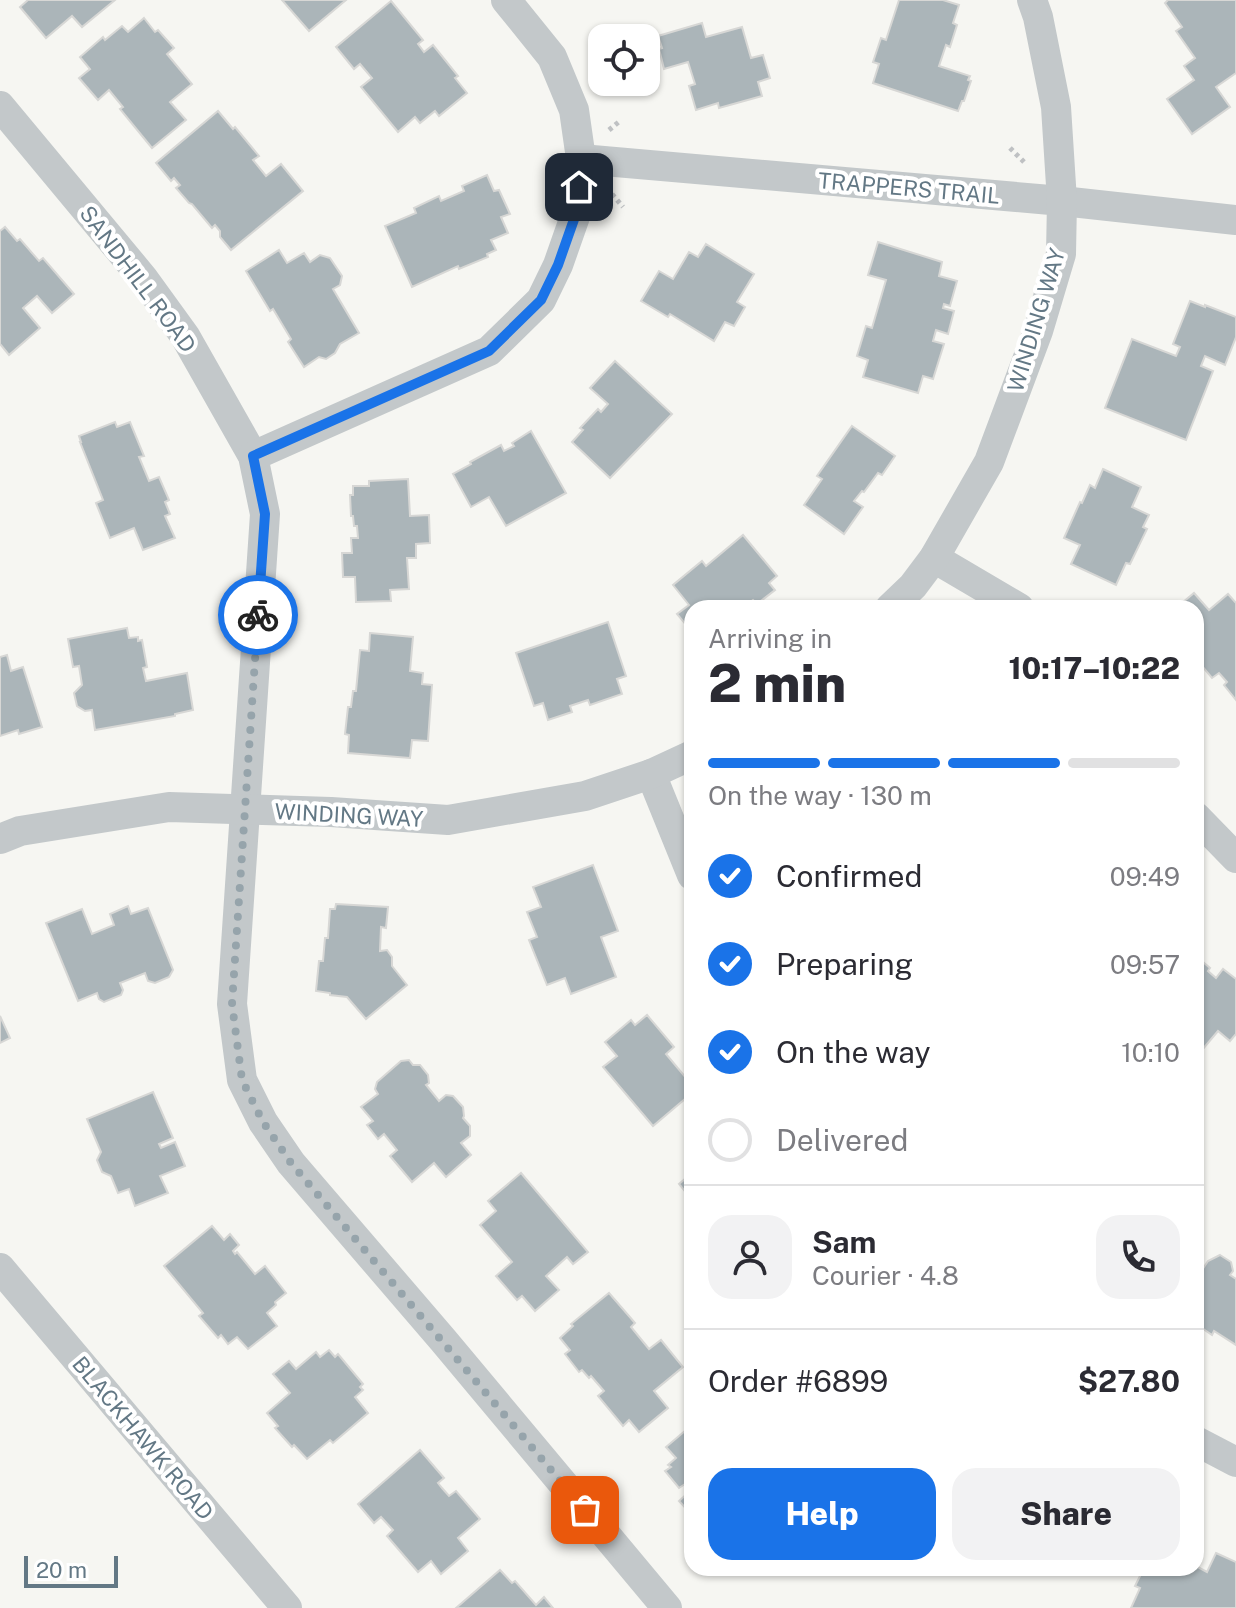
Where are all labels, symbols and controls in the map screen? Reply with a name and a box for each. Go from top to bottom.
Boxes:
map controls [588,24,660,96]
button: locate [588,24,660,96]
pin [545,153,613,221]
icon: home [557,165,601,209]
street label: TRAPPERS TRAIL [817,167,1001,209]
street label: SANDHILL ROAD [74,201,202,357]
street label: WINDING WAY [1002,245,1070,395]
courier [218,575,298,655]
icon: bike [236,593,280,637]
text: Arriving in [708,623,832,654]
text: 10:17–10:22 [1008,650,1180,686]
text: 2 min [708,653,846,714]
text: On the way · 130 m [708,780,932,811]
street label: WINDING WAY [274,798,425,832]
icon: check [708,854,752,898]
text: Confirmed [776,858,922,894]
text: 09:49 [1110,861,1180,892]
icon: check [708,942,752,986]
text: Preparing [776,946,913,982]
text: 09:57 [1110,949,1180,980]
icon: check [708,1030,752,1074]
text: On the way [776,1034,930,1070]
text: 10:10 [1121,1037,1180,1068]
text: Delivered [776,1122,908,1158]
button: person [708,1215,792,1299]
button: phone [1096,1215,1180,1299]
text: Sam [812,1224,876,1260]
text: Courier · 4.8 [812,1260,959,1291]
street label: BLACKHAWK ROAD [67,1351,219,1525]
text: Order #6899 [708,1363,888,1399]
text: $27.80 [1078,1363,1180,1399]
button: Help [708,1468,936,1560]
button: Share [952,1468,1180,1560]
pin [551,1476,619,1544]
icon: bag [563,1488,607,1532]
scale bar [24,1552,118,1588]
text: 20 m [36,1557,87,1583]

